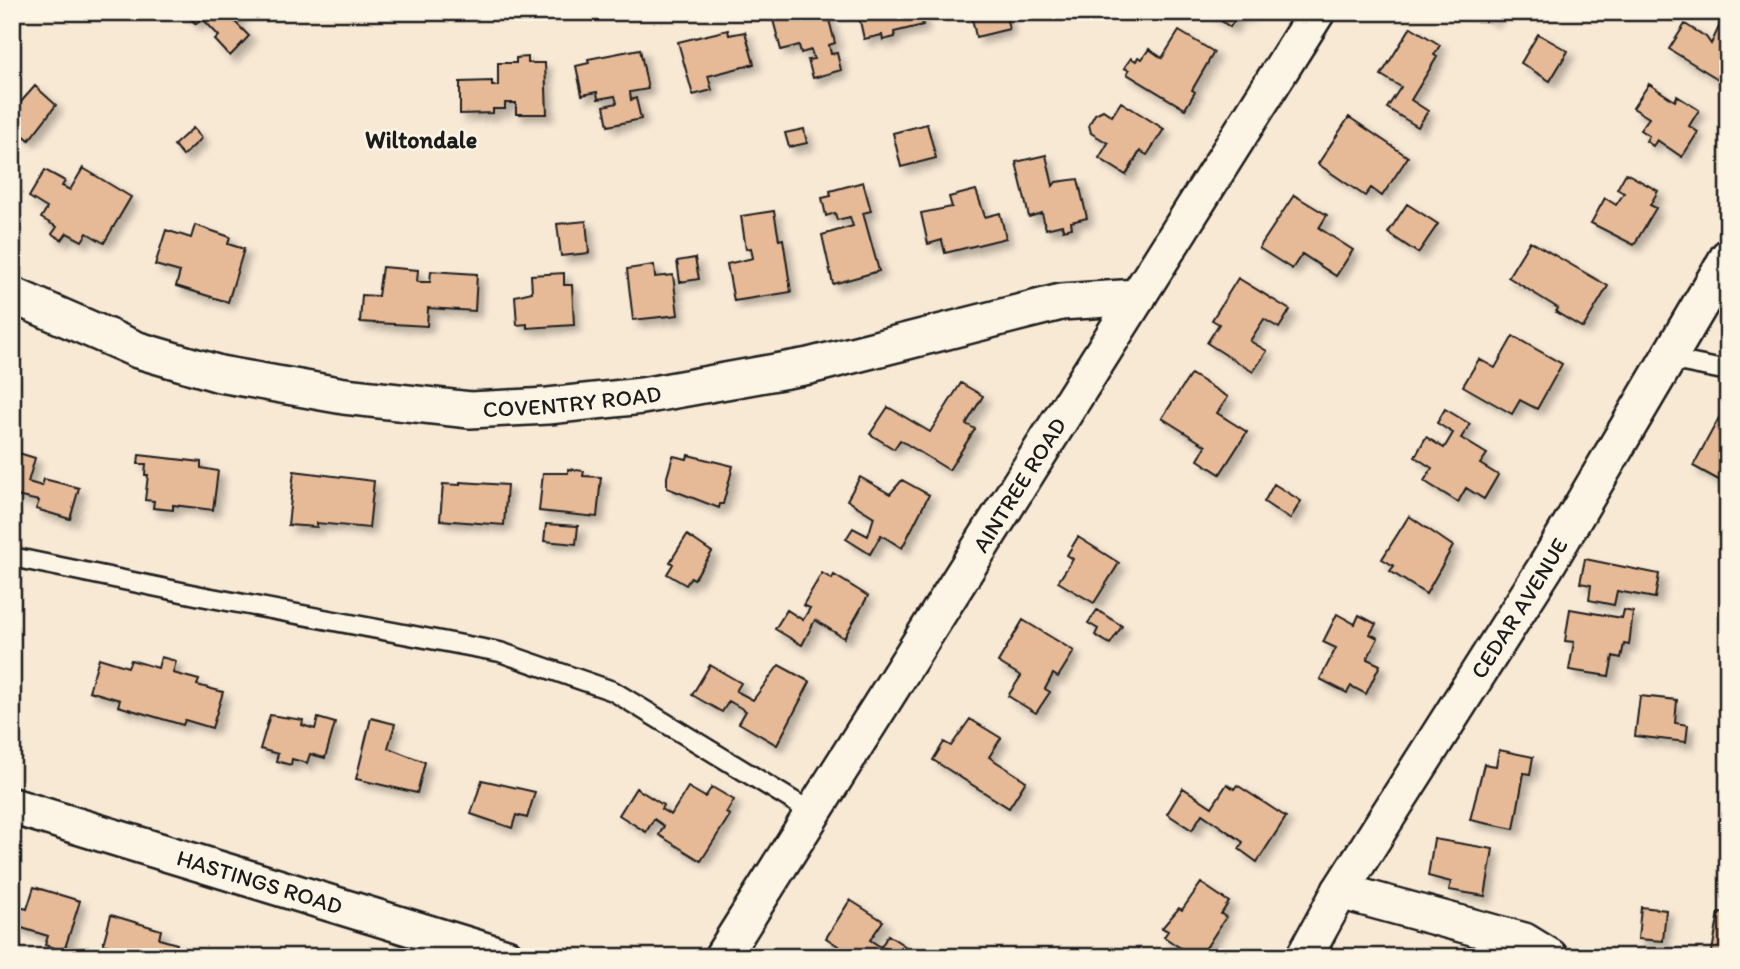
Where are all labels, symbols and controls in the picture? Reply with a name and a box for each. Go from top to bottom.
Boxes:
district label: Wiltondale [365,125,477,154]
street label: COVENTRY ROAD [482,379,663,423]
street label: AINTREE ROAD [966,412,1072,557]
street label: CEDAR AVENUE [1465,533,1574,684]
street label: HASTINGS ROAD [173,843,346,920]

